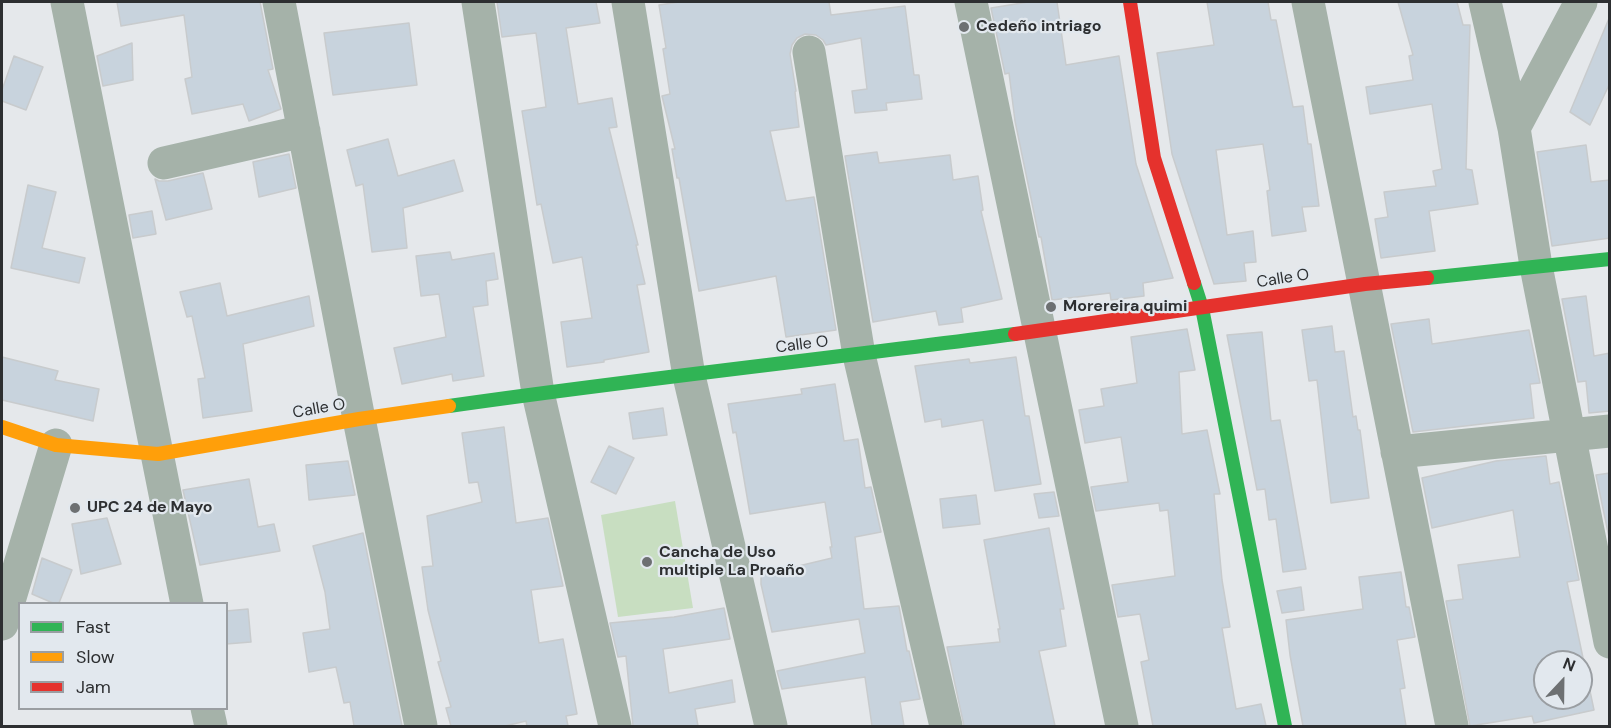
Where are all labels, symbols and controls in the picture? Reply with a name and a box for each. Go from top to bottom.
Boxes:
place label: Cedeño intriago [976,17,1101,37]
marker: Cedeño intriago [957,20,971,34]
street label: Calle O [1255,265,1311,293]
place label: Morereira quimi [1063,297,1187,317]
marker: Morereira quimi [1044,300,1058,314]
street label: Calle O [775,332,829,358]
street label: Calle O [291,395,347,423]
place label: UPC 24 de Mayo [87,498,213,518]
marker: UPC 24 de Mayo [68,501,82,515]
place label: Cancha de Uso multiple La Proaño [659,543,805,581]
marker: Cancha de Uso multiple La Proaño [640,555,654,569]
legend [18,602,228,710]
text: Fast [76,615,111,639]
text: Slow [76,645,115,669]
north arrow [1533,650,1593,710]
text: N [1560,653,1579,677]
text: Jam [76,675,111,699]

